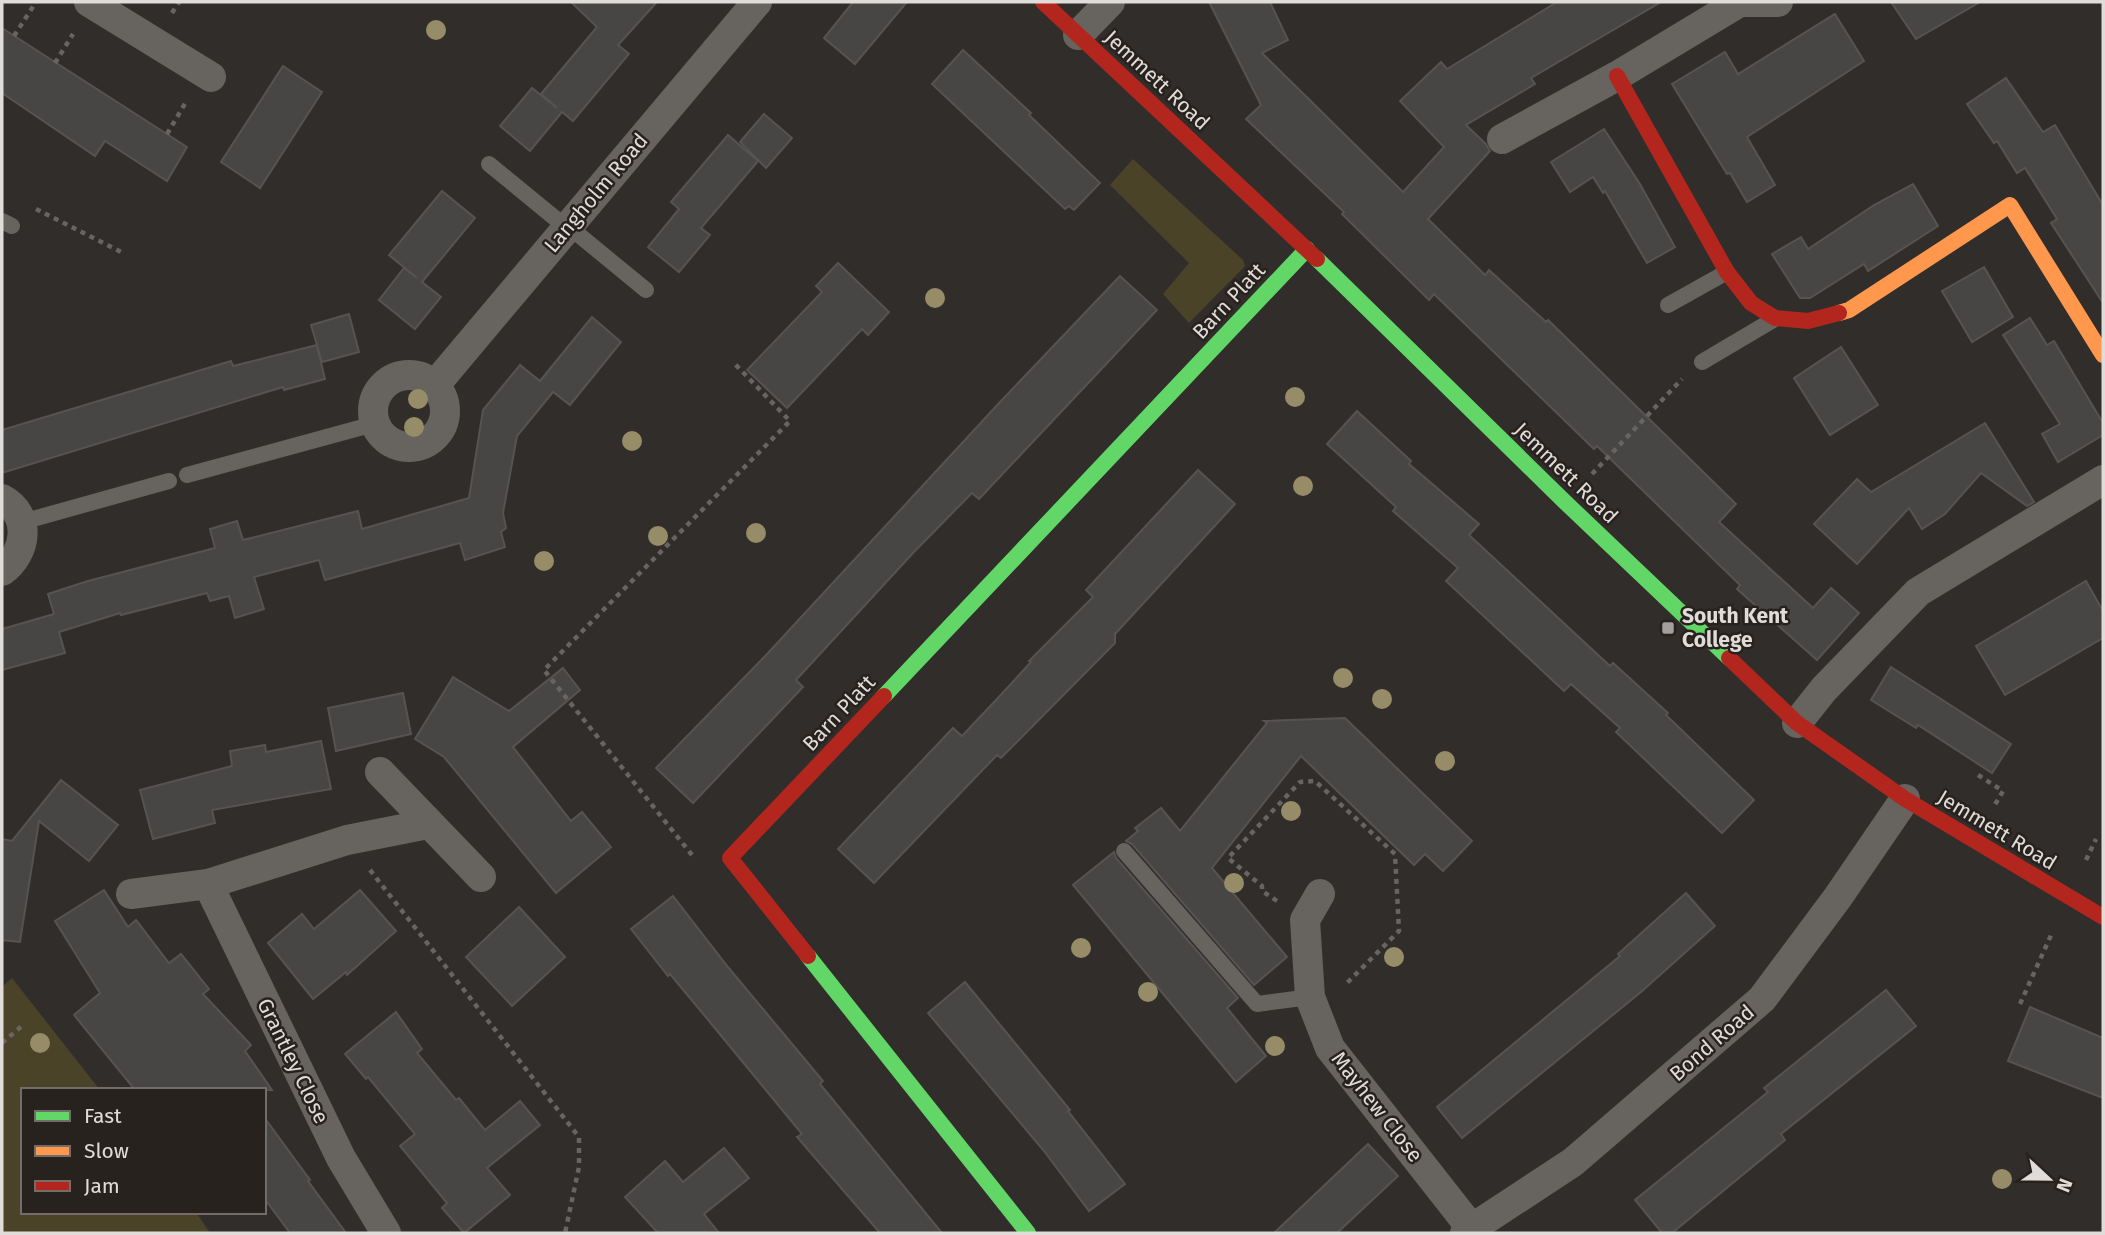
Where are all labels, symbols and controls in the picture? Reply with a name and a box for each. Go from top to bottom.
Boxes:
street label: Jemmett Road [1099,25,1215,135]
street label: Langholm Road [539,128,653,258]
street label: Barn Platt [1187,257,1271,345]
street label: Jemmett Road [1509,417,1623,529]
place label: South Kent College [1682,603,1789,653]
marker: South Kent College [1660,620,1676,636]
street label: Barn Platt [797,669,881,757]
street label: Jemmett Road [1933,784,2061,876]
street label: Grantley Close [251,994,335,1128]
street label: Bond Road [1664,999,1760,1087]
street label: Mayhew Close [1326,1046,1428,1168]
legend [21,1088,266,1214]
text: Fast [84,1103,122,1129]
text: Slow [84,1138,129,1164]
north arrow [2014,1144,2084,1214]
text: Jam [84,1173,120,1199]
text: N [2051,1175,2077,1195]

